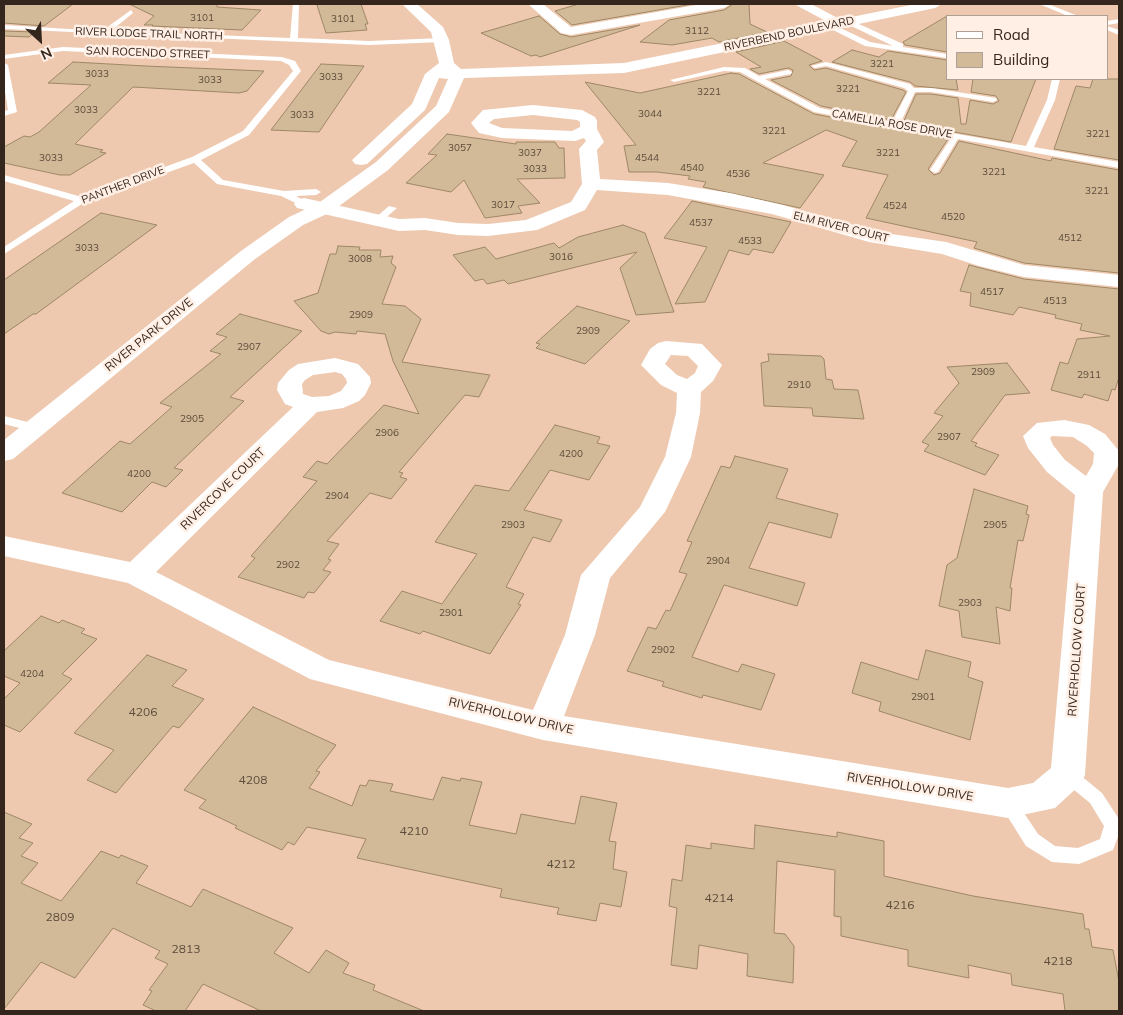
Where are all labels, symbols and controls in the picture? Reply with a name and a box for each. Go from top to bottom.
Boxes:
house number: 3101 [190,12,214,24]
house number: 3101 [331,13,355,25]
street label: RIVERBEND BOULEVARD [723,14,855,54]
north arrow [15,15,65,65]
legend [946,15,1108,80]
street label: RIVER LODGE TRAIL NORTH [75,25,223,43]
house number: 3112 [685,25,709,37]
text: Road [993,25,1030,44]
text: N [38,43,55,64]
street label: SAN ROCENDO STREET [86,44,210,62]
text: Building [993,50,1049,69]
house number: 3221 [870,58,894,70]
house number: 3033 [85,68,109,80]
house number: 3033 [319,71,343,83]
house number: 3033 [198,74,222,86]
house number: 3221 [836,83,860,95]
house number: 3221 [697,86,721,98]
house number: 3033 [74,104,98,116]
street label: CAMELLIA ROSE DRIVE [831,107,953,141]
house number: 3044 [638,108,662,120]
house number: 3033 [290,109,314,121]
house number: 3221 [762,125,786,137]
house number: 3221 [1086,128,1110,140]
house number: 3057 [448,142,472,154]
house number: 3037 [518,147,542,159]
house number: 3221 [876,147,900,159]
house number: 3033 [39,152,63,164]
house number: 4544 [635,152,659,164]
house number: 4540 [680,162,704,174]
street label: PANTHER DRIVE [80,163,166,207]
house number: 3033 [523,163,547,175]
house number: 3221 [982,166,1006,178]
house number: 4536 [726,168,750,180]
house number: 3221 [1085,185,1109,197]
house number: 3017 [491,199,515,211]
house number: 4524 [883,200,907,212]
street label: ELM RIVER COURT [792,209,890,245]
house number: 4520 [941,211,965,223]
house number: 4537 [689,217,713,229]
house number: 4512 [1058,232,1082,244]
house number: 4533 [738,235,762,247]
house number: 3033 [75,242,99,254]
house number: 3016 [549,251,573,263]
house number: 3008 [348,253,372,265]
house number: 4517 [980,286,1004,298]
street label: RIVER PARK DRIVE [102,295,196,375]
house number: 4513 [1043,295,1067,307]
house number: 2909 [349,309,373,321]
house number: 2909 [576,325,600,337]
house number: 2907 [237,341,261,353]
house number: 2909 [971,366,995,378]
house number: 2911 [1077,369,1101,381]
house number: 2910 [787,379,811,391]
house number: 2905 [180,413,204,425]
house number: 2906 [375,427,399,439]
house number: 2907 [937,431,961,443]
street label: RIVERCOVE COURT [178,445,268,533]
house number: 4200 [559,448,583,460]
house number: 4200 [127,468,151,480]
house number: 2904 [325,490,349,502]
house number: 2903 [501,519,525,531]
house number: 2905 [983,519,1007,531]
house number: 2904 [706,555,730,567]
house number: 2902 [276,559,300,571]
street label: RIVERHOLLOW COURT [1065,583,1089,717]
house number: 2903 [958,597,982,609]
house number: 2901 [439,607,463,619]
house number: 2902 [651,644,675,656]
house number: 4204 [20,668,44,680]
house number: 2901 [911,691,935,703]
street label: RIVERHOLLOW DRIVE [447,695,575,737]
house number: 4206 [129,705,157,719]
street label: RIVERHOLLOW DRIVE [846,770,974,804]
house number: 4208 [239,773,267,787]
house number: 4210 [400,824,428,838]
house number: 4212 [547,857,575,871]
house number: 4214 [705,891,733,905]
house number: 4216 [886,898,914,912]
house number: 2809 [46,910,74,924]
house number: 2813 [172,942,200,956]
house number: 4218 [1044,954,1072,968]

